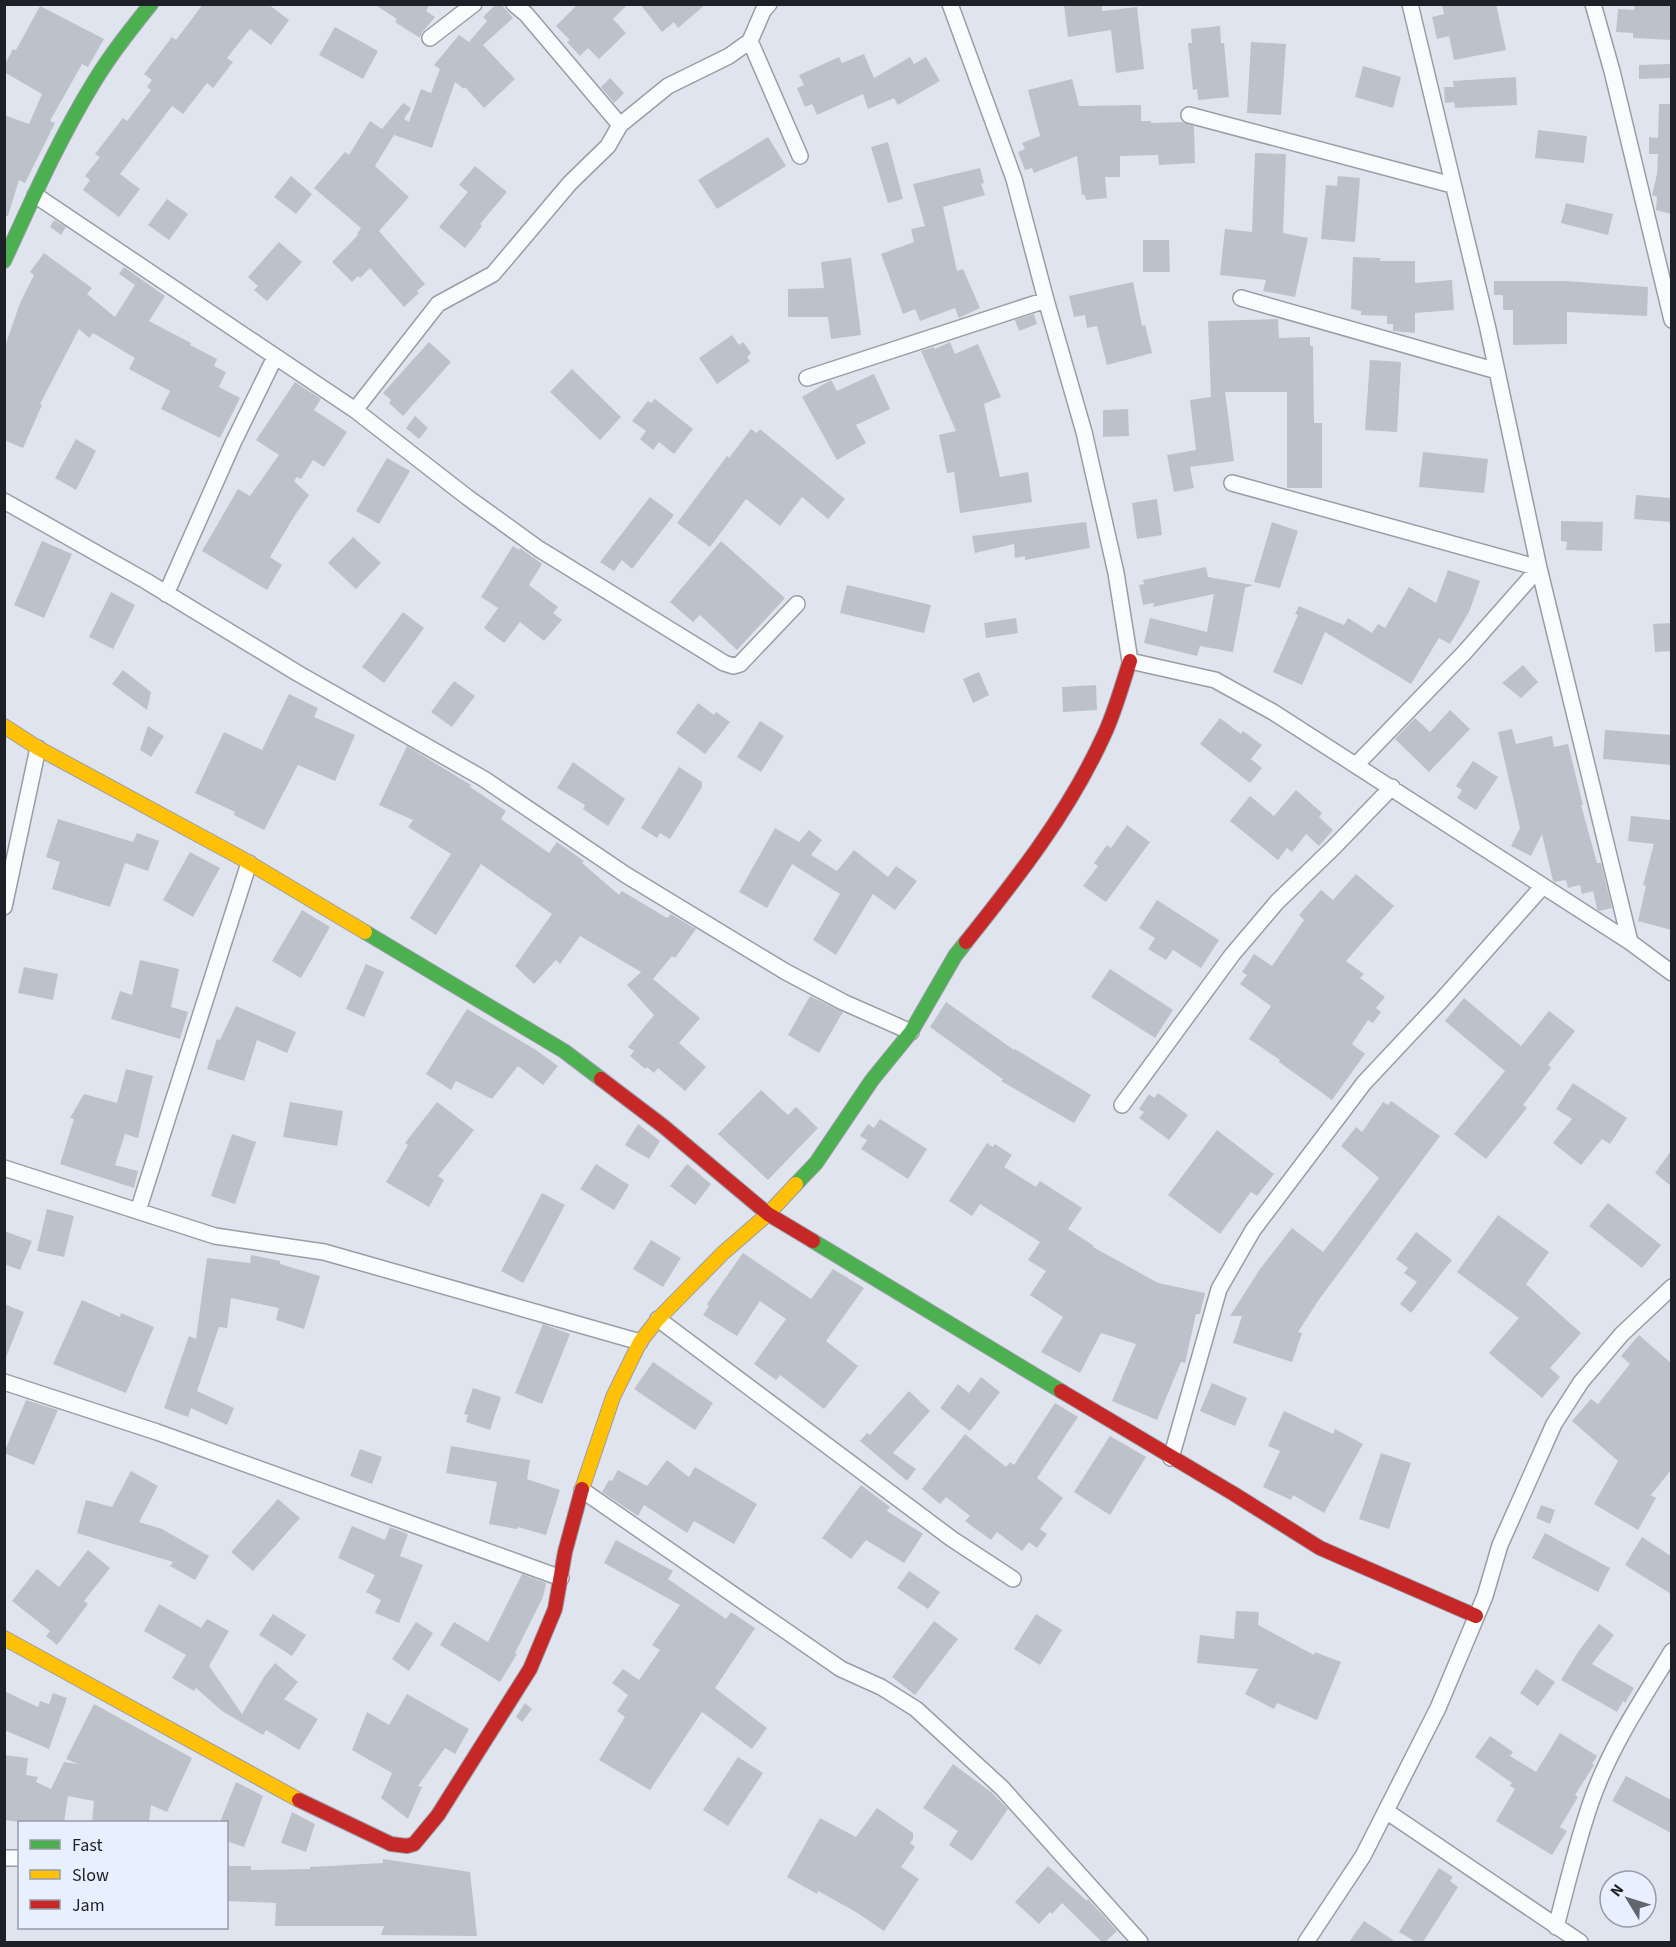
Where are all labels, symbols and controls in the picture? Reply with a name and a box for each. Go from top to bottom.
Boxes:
legend [18,1821,228,1929]
text: Fast [72,1833,103,1858]
text: Slow [72,1863,109,1888]
north arrow [1598,1869,1658,1929]
text: N [1605,1879,1629,1901]
text: Jam [72,1893,105,1918]

